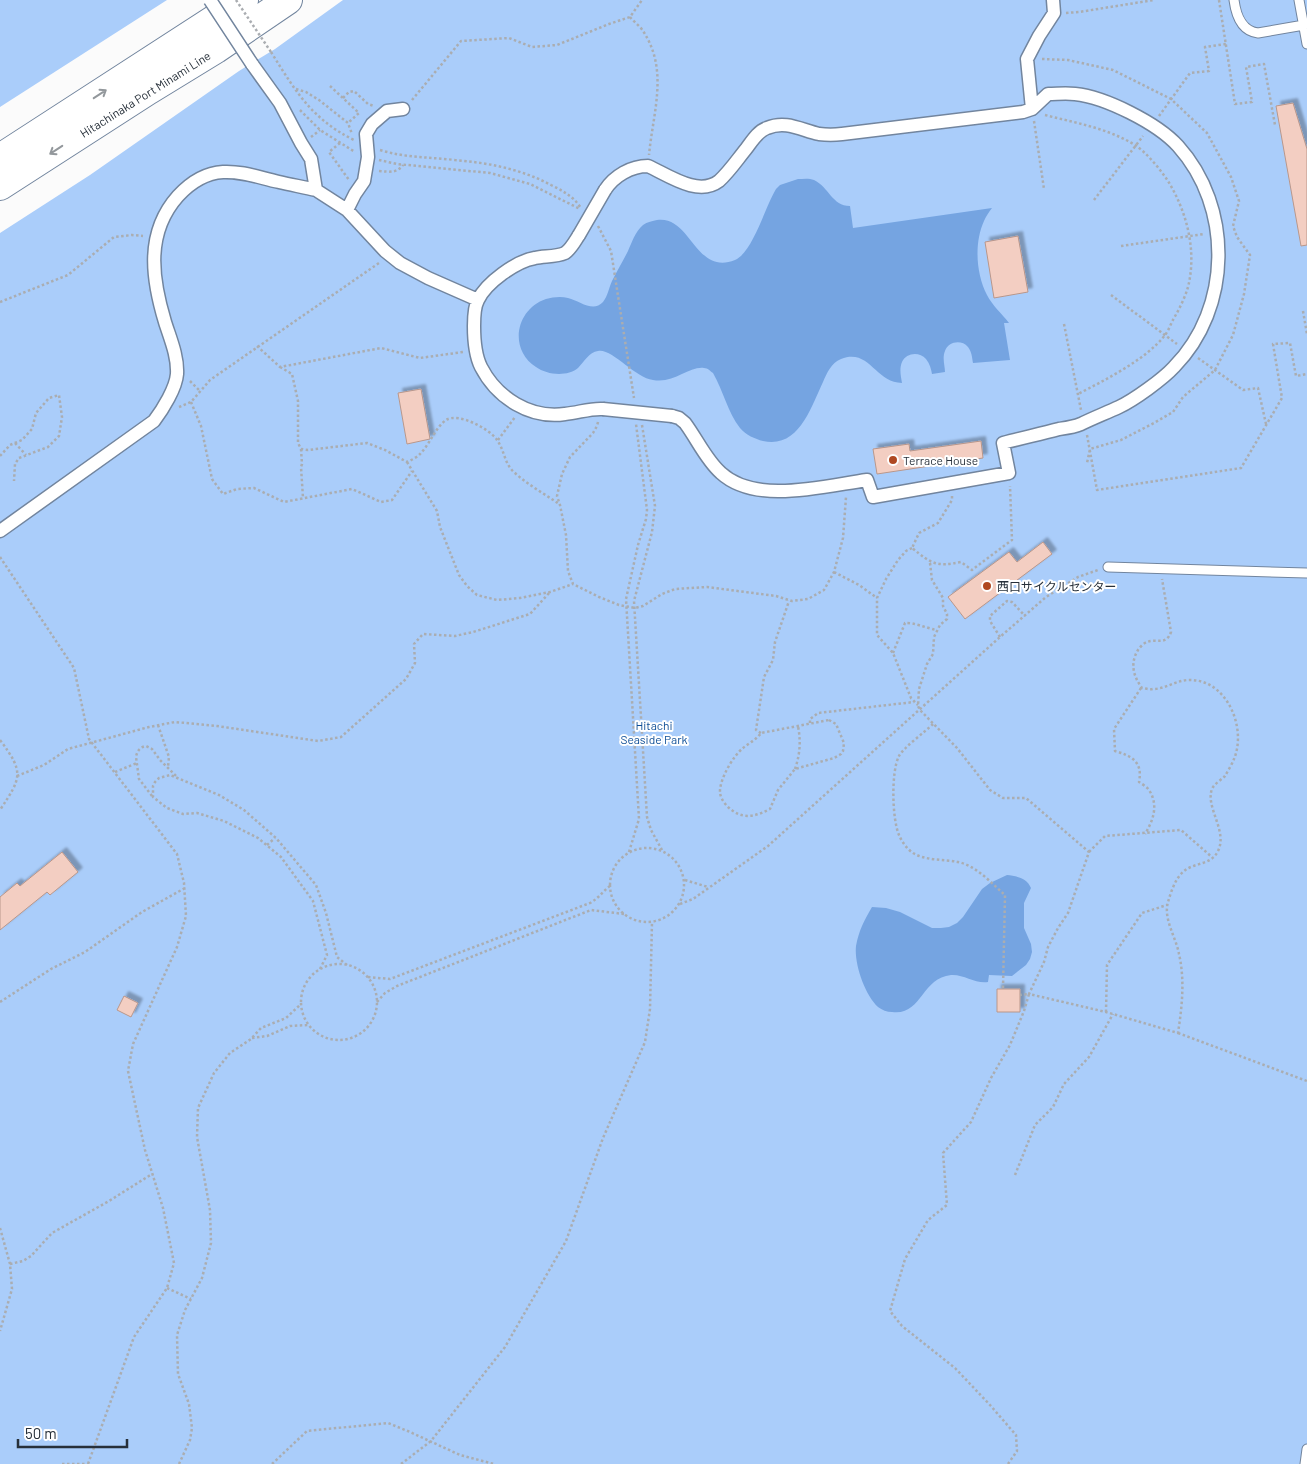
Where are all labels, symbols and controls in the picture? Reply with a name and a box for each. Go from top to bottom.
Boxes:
street label: Hitachinaka Port Minami Line [77,48,213,140]
one-way arrow [93,89,107,100]
one-way arrow [50,145,64,155]
place label: Terrace House [903,453,978,467]
marker: Terrace House [887,454,899,466]
place label: 西口サイクルセンター [997,579,1116,593]
marker: 西口サイクルセンター [981,580,993,592]
park label: Hitachi Seaside Park [620,718,688,746]
scale bar [18,1416,126,1448]
text: 50 m [25,1424,57,1442]

